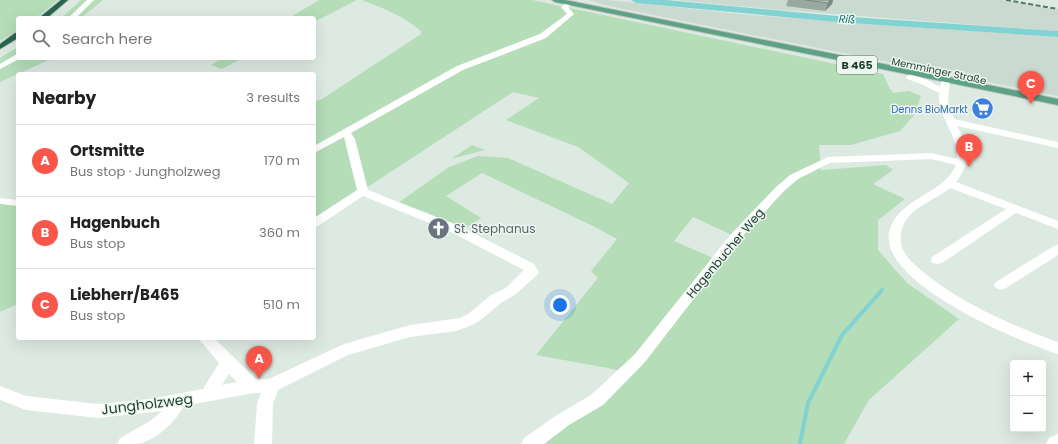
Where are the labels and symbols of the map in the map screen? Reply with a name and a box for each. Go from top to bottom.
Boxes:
water label: Riß [838,10,856,28]
street label: Memminger Straße [890,54,988,88]
road number: B 465 [837,56,877,74]
pin: C [1018,71,1044,104]
supermarket icon: Denns BioMarkt [970,96,996,122]
place label: Denns BioMarkt [891,102,968,117]
pin: B [956,134,982,167]
street label: Hagenbucher Weg [682,204,768,302]
church icon: St. Stephanus [425,215,451,241]
place label: St. Stephanus [454,220,536,237]
your location [550,295,570,315]
pin: A [246,346,272,379]
street label: Jungholzweg [100,388,194,420]

